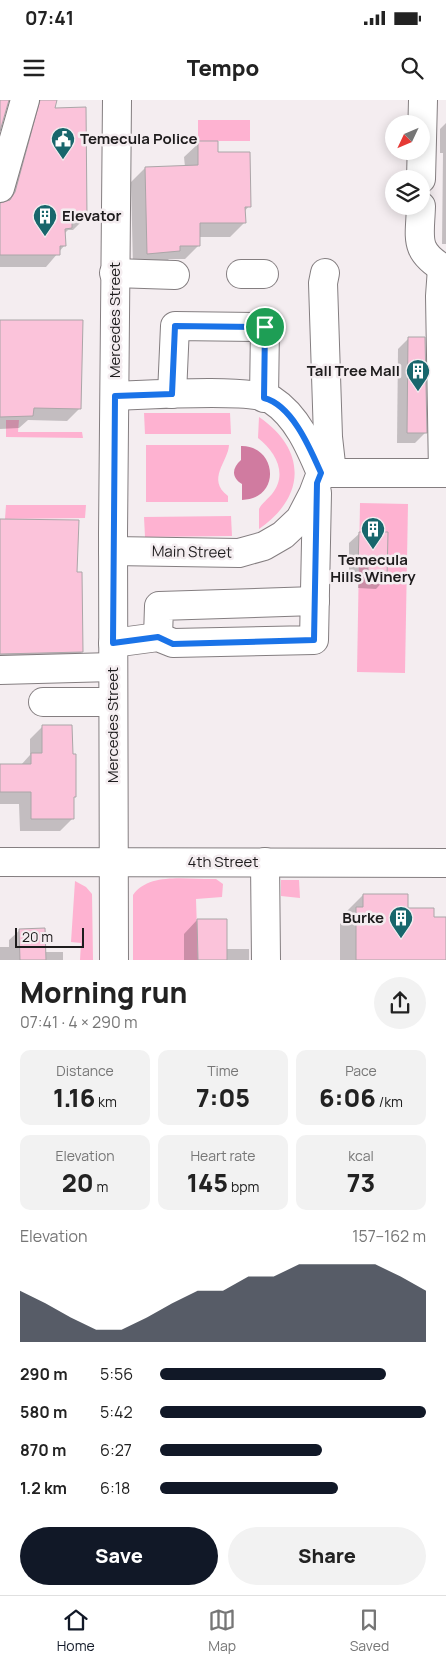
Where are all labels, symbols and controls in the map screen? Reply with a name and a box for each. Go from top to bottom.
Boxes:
text: 07:41 [25,5,74,31]
text: Tempo [187,53,259,83]
icon: menu [20,54,48,82]
icon: search [398,54,426,82]
north arrow [385,115,430,160]
map controls [385,115,430,215]
public building icon: Temecula Police [50,126,76,160]
place label: Temecula Police [80,128,198,149]
button: layers [385,170,430,215]
building icon: Elevator [32,203,58,237]
place label: Elevator [62,205,122,226]
street label: Mercedes Street [104,262,125,378]
pin [244,306,286,348]
icon: arrive [251,313,279,341]
building icon: Tall Tree Mall [405,358,431,392]
place label: Tall Tree Mall [307,360,400,381]
building icon: Temecula Hills Winery [360,516,386,550]
street label: Main Street [152,540,232,563]
place label: Temecula Hills Winery [330,549,416,587]
street label: Mercedes Street [102,667,123,783]
street label: 4th Street [188,851,258,872]
building icon: Burke [388,905,414,939]
place label: Burke [342,907,384,928]
scale bar [15,925,84,948]
text: 20 m [22,927,53,946]
text: Morning run [20,973,187,1011]
button: share [374,977,426,1029]
text: 07:41 · 4 × 290 m [20,1011,137,1033]
text: Distance [56,1061,114,1080]
text: Time [207,1061,239,1080]
text: Pace [345,1061,377,1080]
text: 1.16 [53,1080,95,1115]
text: 7:05 [196,1080,250,1115]
text: 6:06 [319,1080,376,1115]
text: km [95,1092,117,1111]
text: /km [376,1092,403,1111]
text: Elevation [55,1146,115,1165]
text: Heart rate [191,1146,255,1165]
text: kcal [348,1146,374,1165]
text: 20 [62,1165,94,1200]
text: 145 [187,1165,228,1200]
text: 73 [347,1165,375,1200]
text: m [94,1177,108,1196]
text: bpm [228,1177,259,1196]
text: Elevation [20,1225,88,1247]
text: 157–162 m [352,1225,426,1247]
text: 290 m [20,1363,68,1385]
text: 5:56 [100,1363,133,1385]
text: 580 m [20,1401,67,1423]
text: 5:42 [100,1401,133,1423]
text: 870 m [20,1439,66,1461]
text: 6:27 [100,1439,132,1461]
text: 1.2 km [20,1477,67,1499]
text: 6:18 [100,1477,130,1499]
button: Save [20,1527,218,1585]
button: Share [228,1527,426,1585]
tab: Home [57,1606,95,1655]
tab: Map [208,1606,236,1655]
tab: Saved [350,1606,389,1655]

